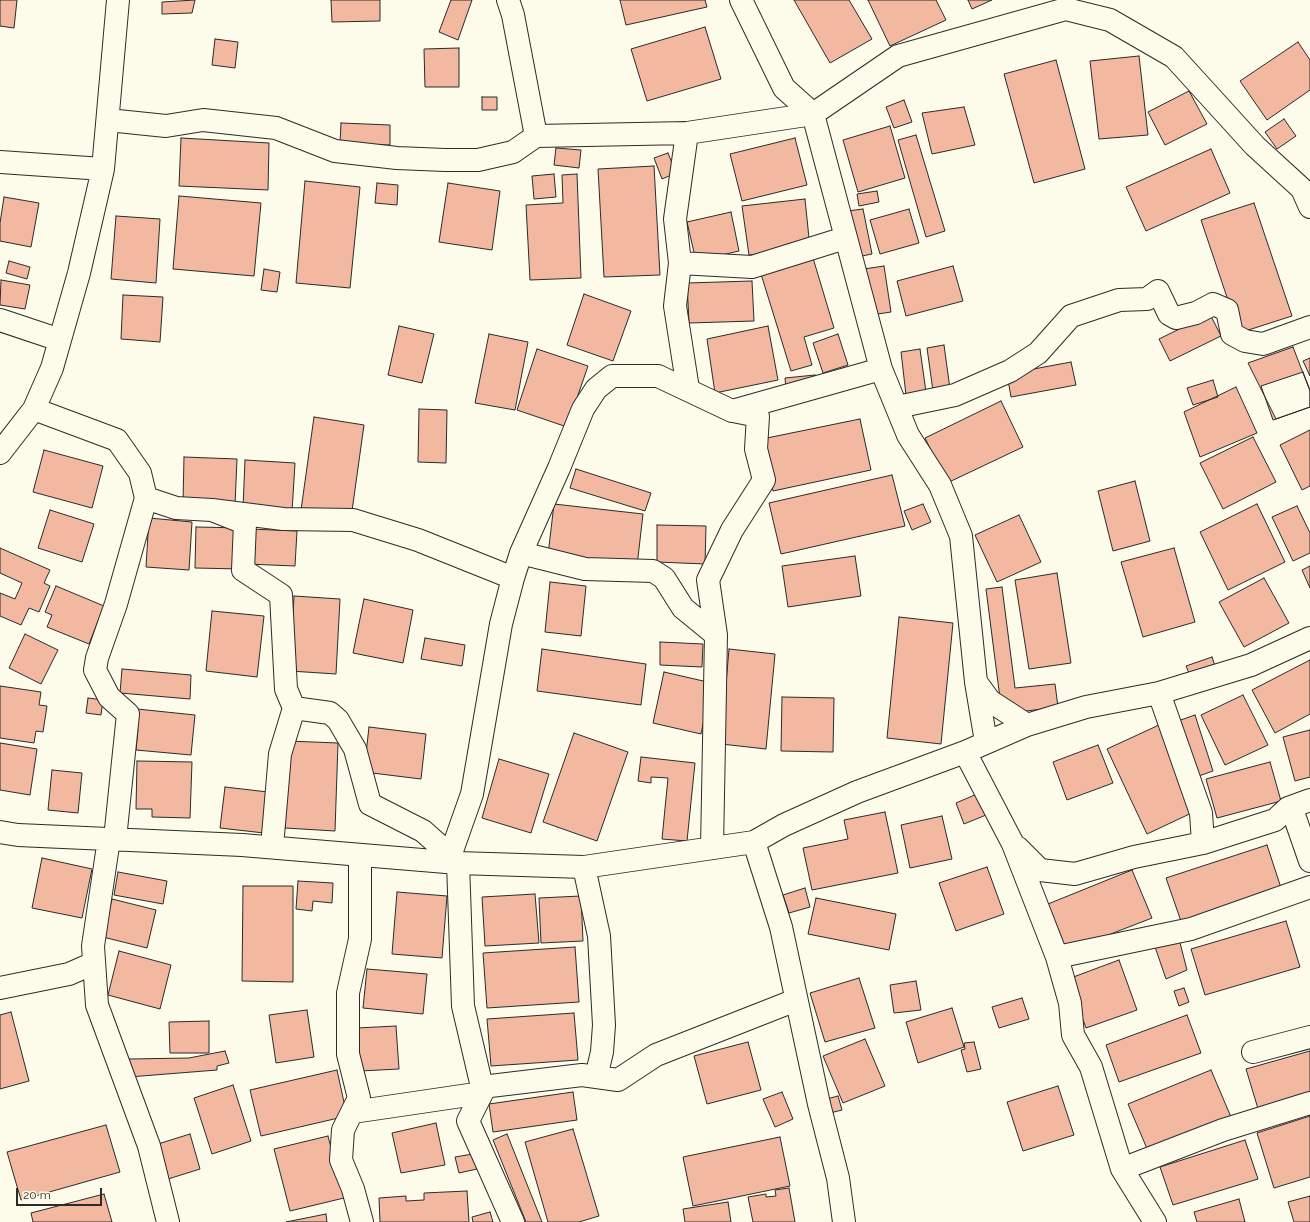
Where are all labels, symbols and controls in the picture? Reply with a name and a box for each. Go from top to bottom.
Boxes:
scale bar [18,1180,104,1206]
text: 20 m [23,1188,51,1202]

